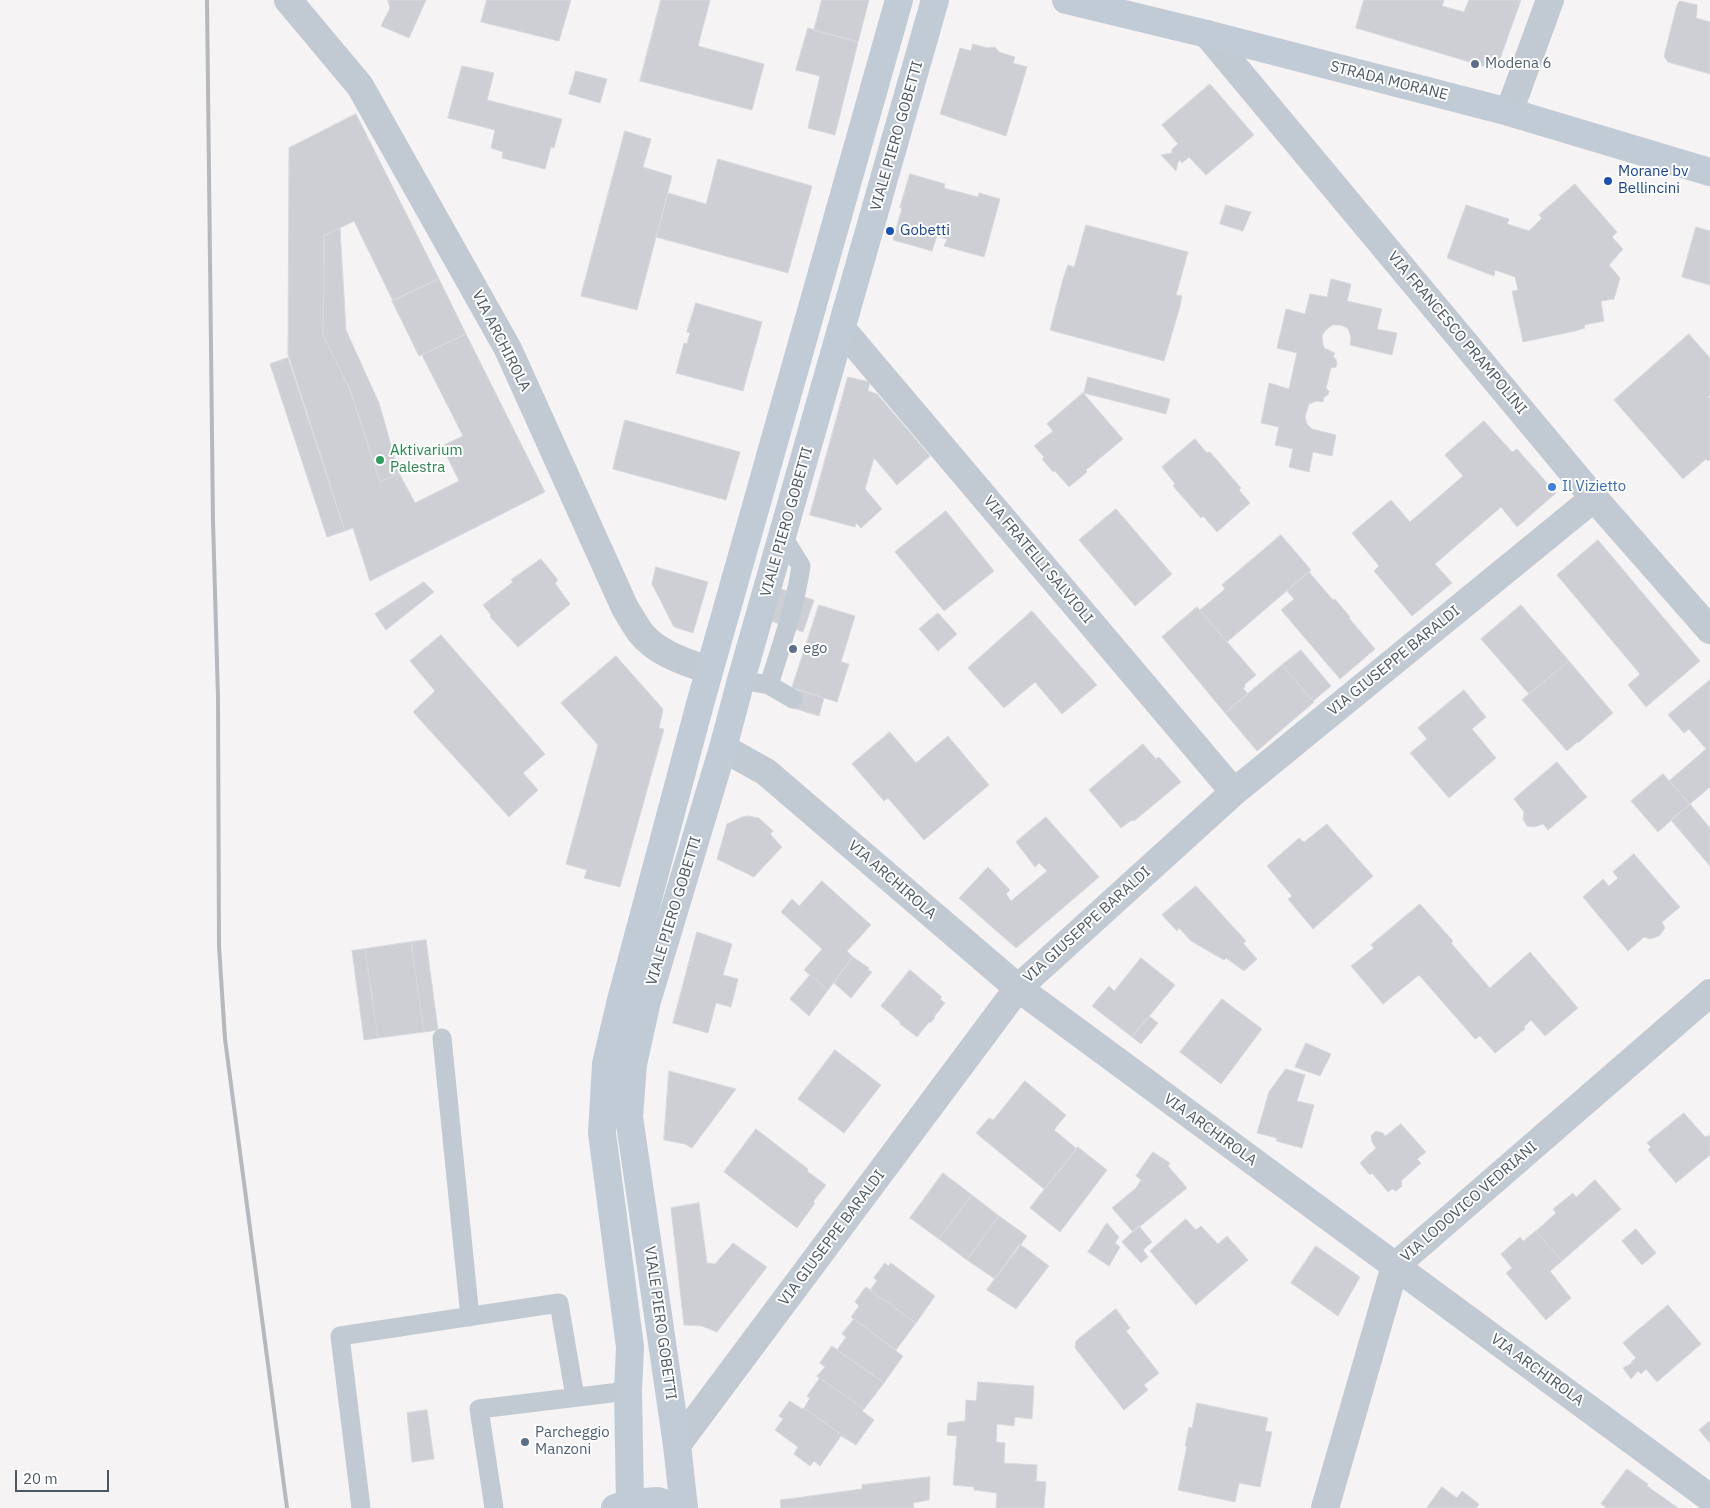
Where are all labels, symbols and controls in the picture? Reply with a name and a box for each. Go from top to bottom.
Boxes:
place label: Modena 6 [1485,55,1552,73]
street label: STRADA MORANE [1328,58,1450,104]
marker: Modena 6 [1469,58,1481,70]
street label: VIALE PIERO GOBETTI [867,59,927,213]
place label: Morane bv Bellincini [1618,163,1688,198]
marker: Morane bv Bellincini [1602,175,1614,187]
place label: Gobetti [900,222,950,240]
marker: Gobetti [884,225,896,237]
street label: VIA FRANCESCO PRAMPOLINI [1384,248,1530,418]
street label: VIA ARCHIROLA [468,288,534,394]
place label: Aktivarium Palestra [390,442,463,477]
street label: VIALE PIERO GOBETTI [757,445,817,599]
marker: Aktivarium Palestra [374,454,386,466]
place label: Il Vizietto [1562,478,1626,496]
marker: Il Vizietto [1546,481,1558,493]
street label: VIA FRATELLI SALVIOLI [979,493,1097,627]
street label: VIA GIUSEPPE BARALDI [1324,602,1464,720]
place label: ego [803,640,827,658]
marker: ego [787,643,799,655]
street label: VIALE PIERO GOBETTI [643,834,705,988]
street label: VIA ARCHIROLA [844,837,940,923]
street label: VIA GIUSEPPE BARALDI [1020,863,1154,987]
street label: VIA ARCHIROLA [1160,1090,1260,1170]
street label: VIA LODOVICO VEDRIANI [1397,1138,1541,1266]
street label: VIA GIUSEPPE BARALDI [775,1167,889,1309]
street label: VIALE PIERO GOBETTI [640,1245,680,1401]
street label: VIA ARCHIROLA [1487,1330,1587,1410]
place label: Parcheggio Manzoni [535,1424,610,1459]
marker: Parcheggio Manzoni [519,1436,531,1448]
scale bar [18,1460,111,1492]
text: 20 m [23,1469,58,1488]

